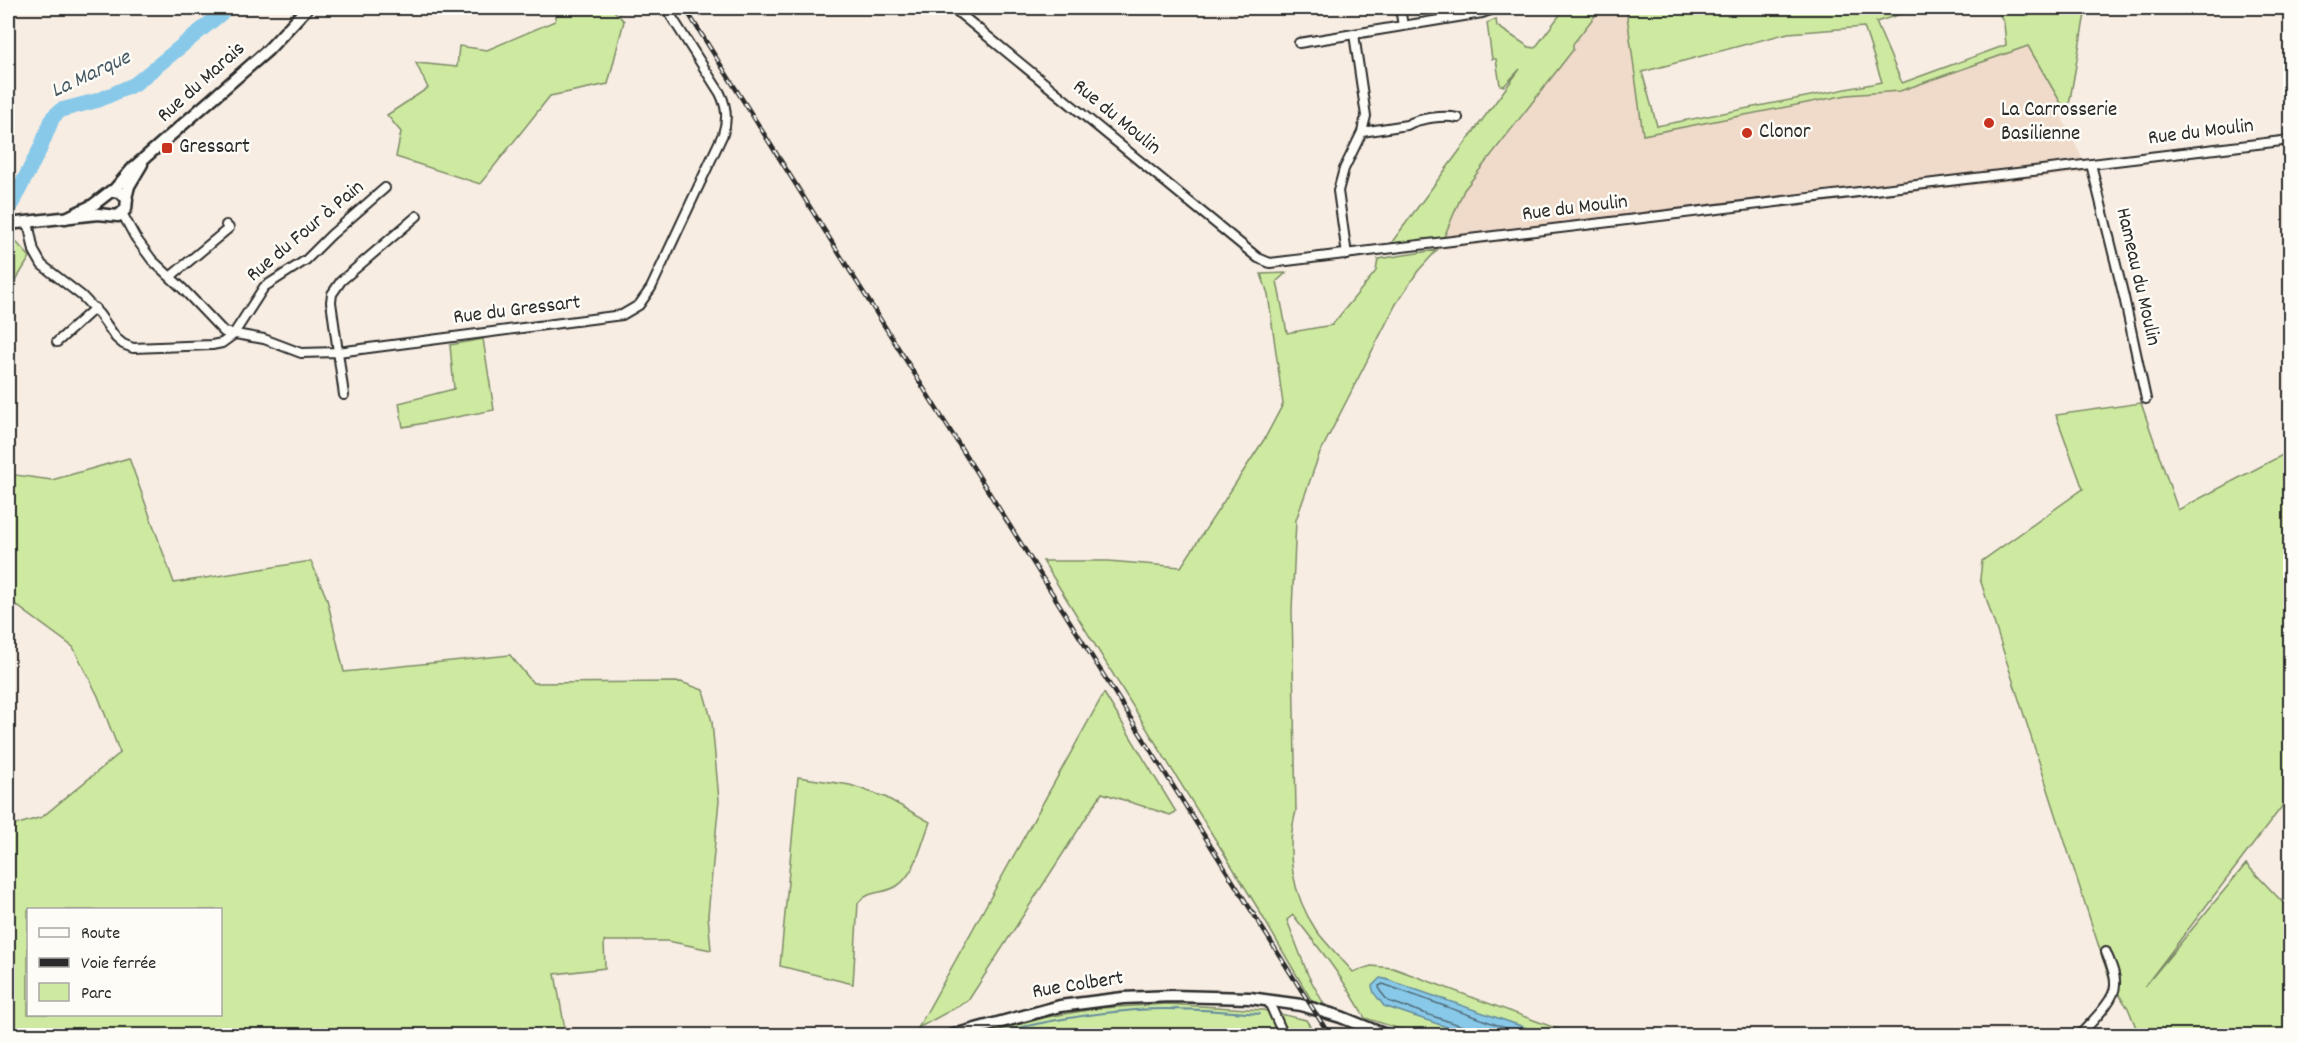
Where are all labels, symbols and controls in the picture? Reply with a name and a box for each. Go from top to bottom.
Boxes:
street label: Rue du Marais [151,35,253,131]
water label: La Marque [46,43,137,107]
street label: Rue du Moulin [1065,73,1167,163]
place label: La Carrosserie Basilienne [2001,96,2117,150]
street label: Rue du Moulin [2146,112,2256,154]
marker: La Carrosserie Basilienne [1982,116,1996,130]
place label: Clonor [1759,118,1811,148]
marker: Clonor [1740,126,1754,140]
place label: Gressart [179,133,250,163]
marker: Gressart [160,141,174,155]
street label: Rue du Four à Pain [241,174,371,290]
street label: Rue du Moulin [1520,188,1630,230]
street label: Hameau du Moulin [2107,205,2167,349]
street label: Rue du Gressart [452,288,582,334]
legend [27,908,222,1016]
text: Route [81,922,120,947]
text: Voie ferrée [81,952,156,977]
street label: Rue Colbert [1030,964,1126,1008]
text: Parc [81,982,112,1007]

